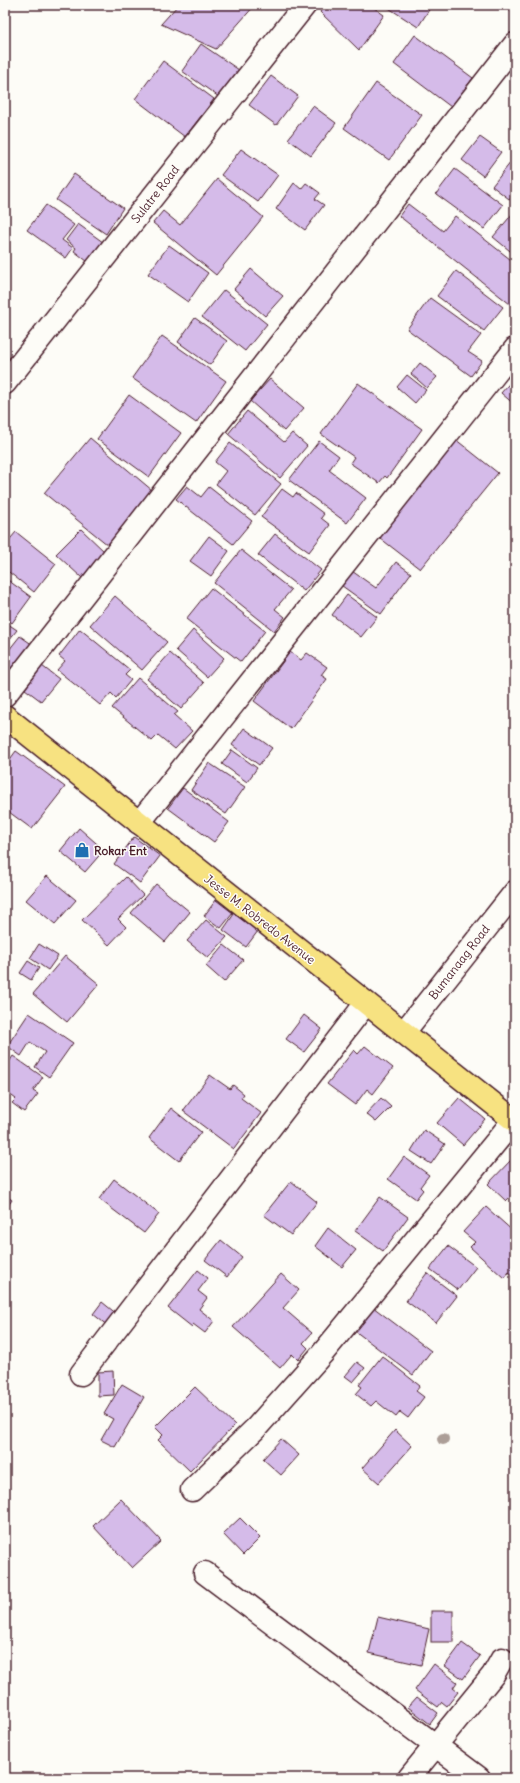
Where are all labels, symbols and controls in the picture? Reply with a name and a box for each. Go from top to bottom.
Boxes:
street label: Sulatre Road [128,162,182,226]
shop icon: Rokar Ent [73,841,91,859]
place label: Rokar Ent [94,843,148,858]
street label: Jesse M. Robredo Avenue [202,871,318,967]
street label: Bumanaag Road [425,922,493,1002]

